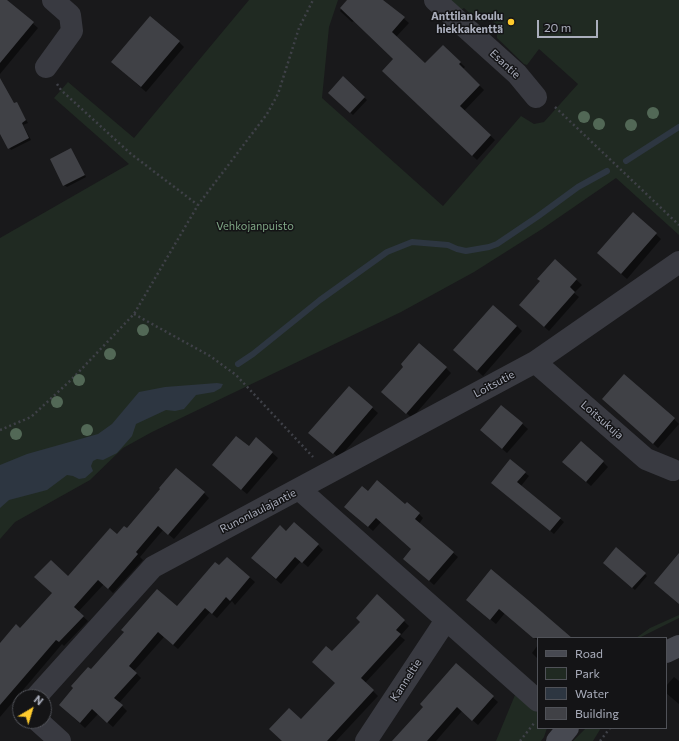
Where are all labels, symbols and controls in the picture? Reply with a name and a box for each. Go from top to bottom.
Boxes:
place label: Anttilan koulu hiekkakenttä [431,9,503,35]
scale bar [539,12,600,38]
marker: Anttilan koulu hiekkakenttä [506,17,516,27]
text: 20 m [544,20,571,34]
street label: Esantie [487,47,523,81]
park label: Vehkojanpuisto [216,219,294,233]
street label: Loitsutie [471,368,517,400]
street label: Loitsukuja [578,398,626,442]
street label: Runonlaulajantie [218,486,298,536]
legend [537,637,667,729]
text: Road [575,646,603,660]
street label: Kanneltie [388,656,424,704]
text: Park [575,666,600,680]
text: Water [575,686,609,700]
north arrow [12,689,52,729]
text: N [32,692,46,708]
text: Building [575,706,619,720]

